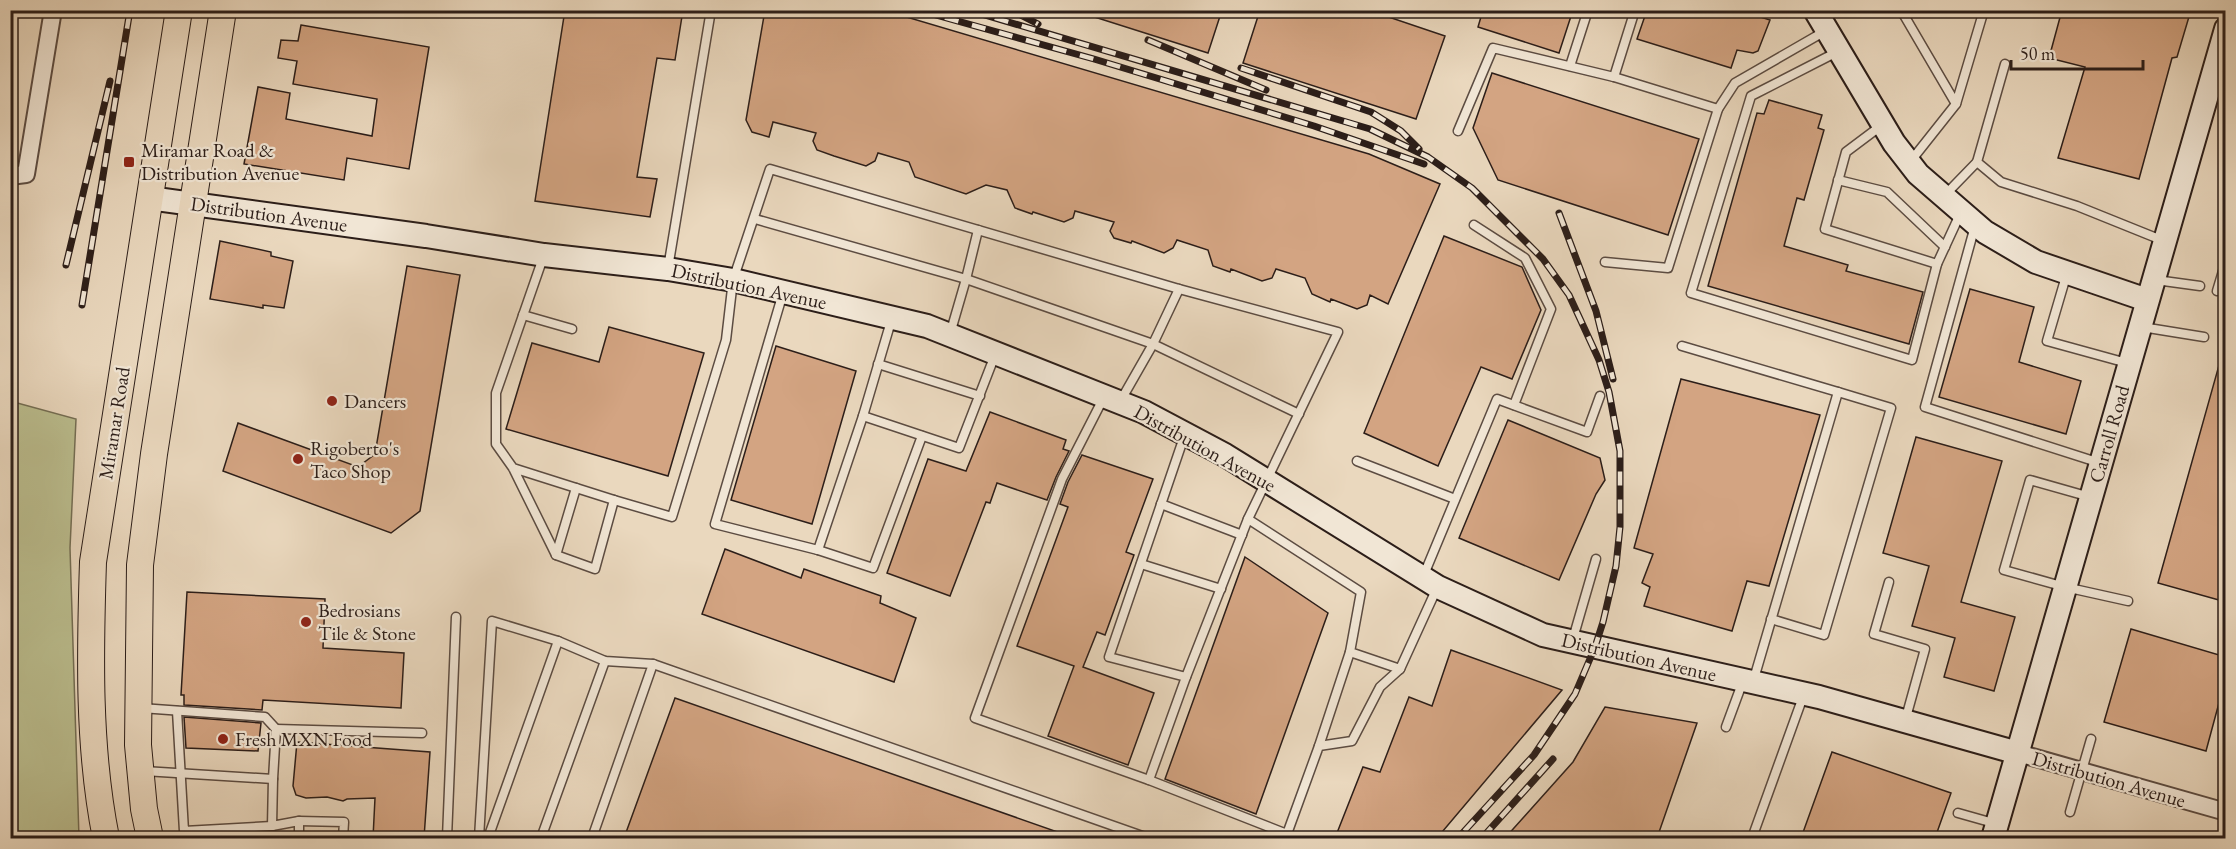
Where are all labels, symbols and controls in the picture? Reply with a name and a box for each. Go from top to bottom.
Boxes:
scale bar [2011,33,2143,71]
text: 50 m [2020,42,2055,65]
place label: Miramar Road & Distribution Avenue [141,137,299,186]
marker: Miramar Road & Distribution Avenue [122,155,136,169]
street label: Distribution Avenue [189,190,349,238]
street label: Distribution Avenue [669,257,829,315]
street label: Miramar Road [92,364,136,481]
street label: Carroll Road [2083,381,2136,486]
place label: Dancers [344,388,406,414]
marker: Dancers [325,394,339,408]
street label: Distribution Avenue [1130,398,1281,498]
place label: Rigoberto's Taco Shop [310,435,399,484]
marker: Rigoberto's Taco Shop [291,452,305,466]
place label: Bedrosians Tile & Stone [318,597,416,646]
marker: Bedrosians Tile & Stone [299,615,313,629]
street label: Distribution Avenue [1559,627,1719,688]
place label: Fresh MXN Food [235,726,373,752]
marker: Fresh MXN Food [216,732,230,746]
street label: Distribution Avenue [2029,745,2189,813]

